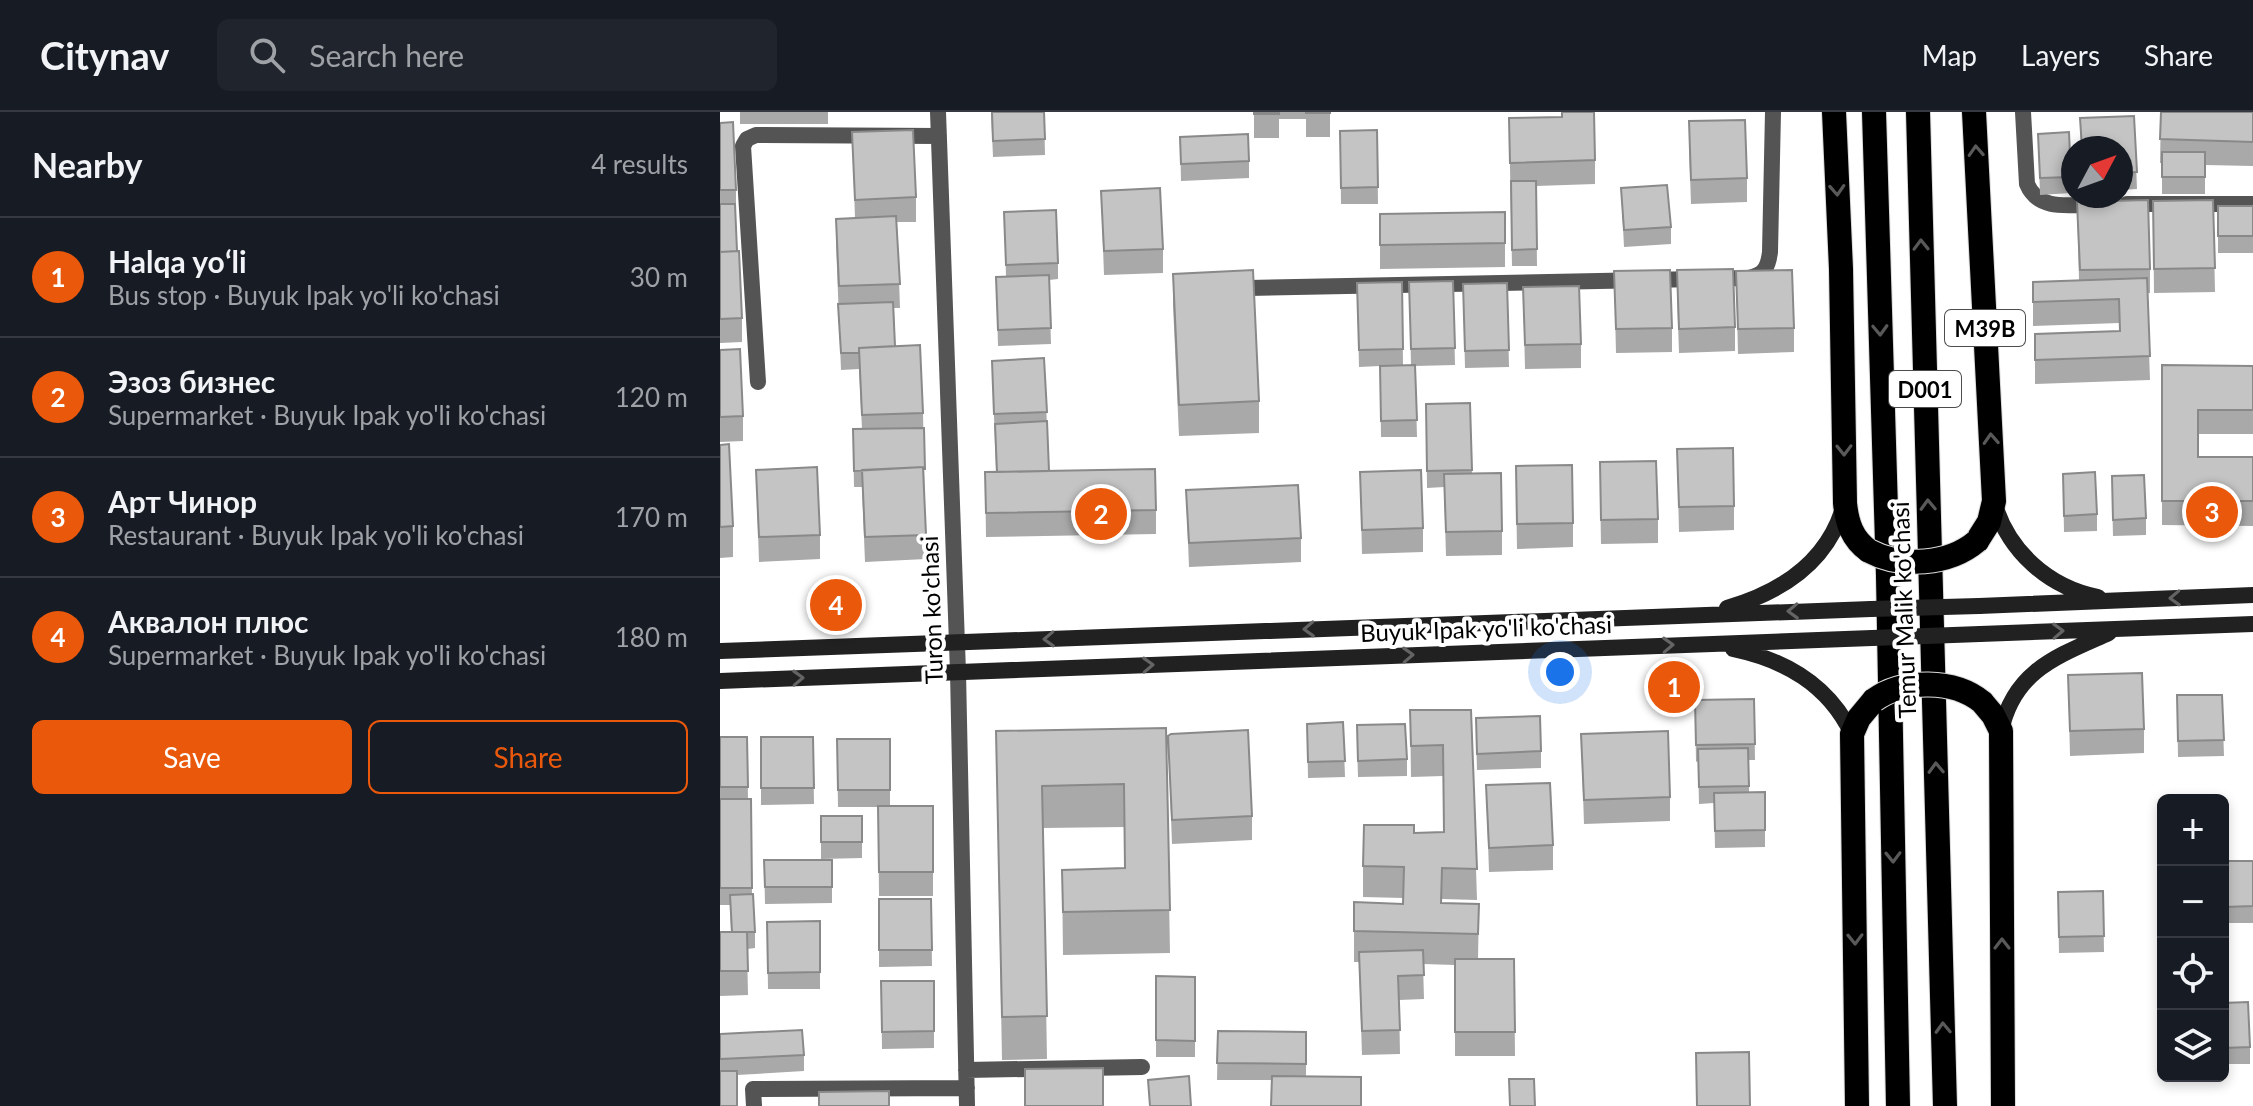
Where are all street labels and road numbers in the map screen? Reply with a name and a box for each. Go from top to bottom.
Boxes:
road number: M39B [1945,310,2025,346]
road number: D001 [1889,371,1961,407]
street label: Temur Malik ko'chasi [1885,501,1921,719]
street label: Turon ko'chasi [914,535,948,685]
street label: Buyuk Ipak yo'li ko'chasi [1360,609,1612,647]

